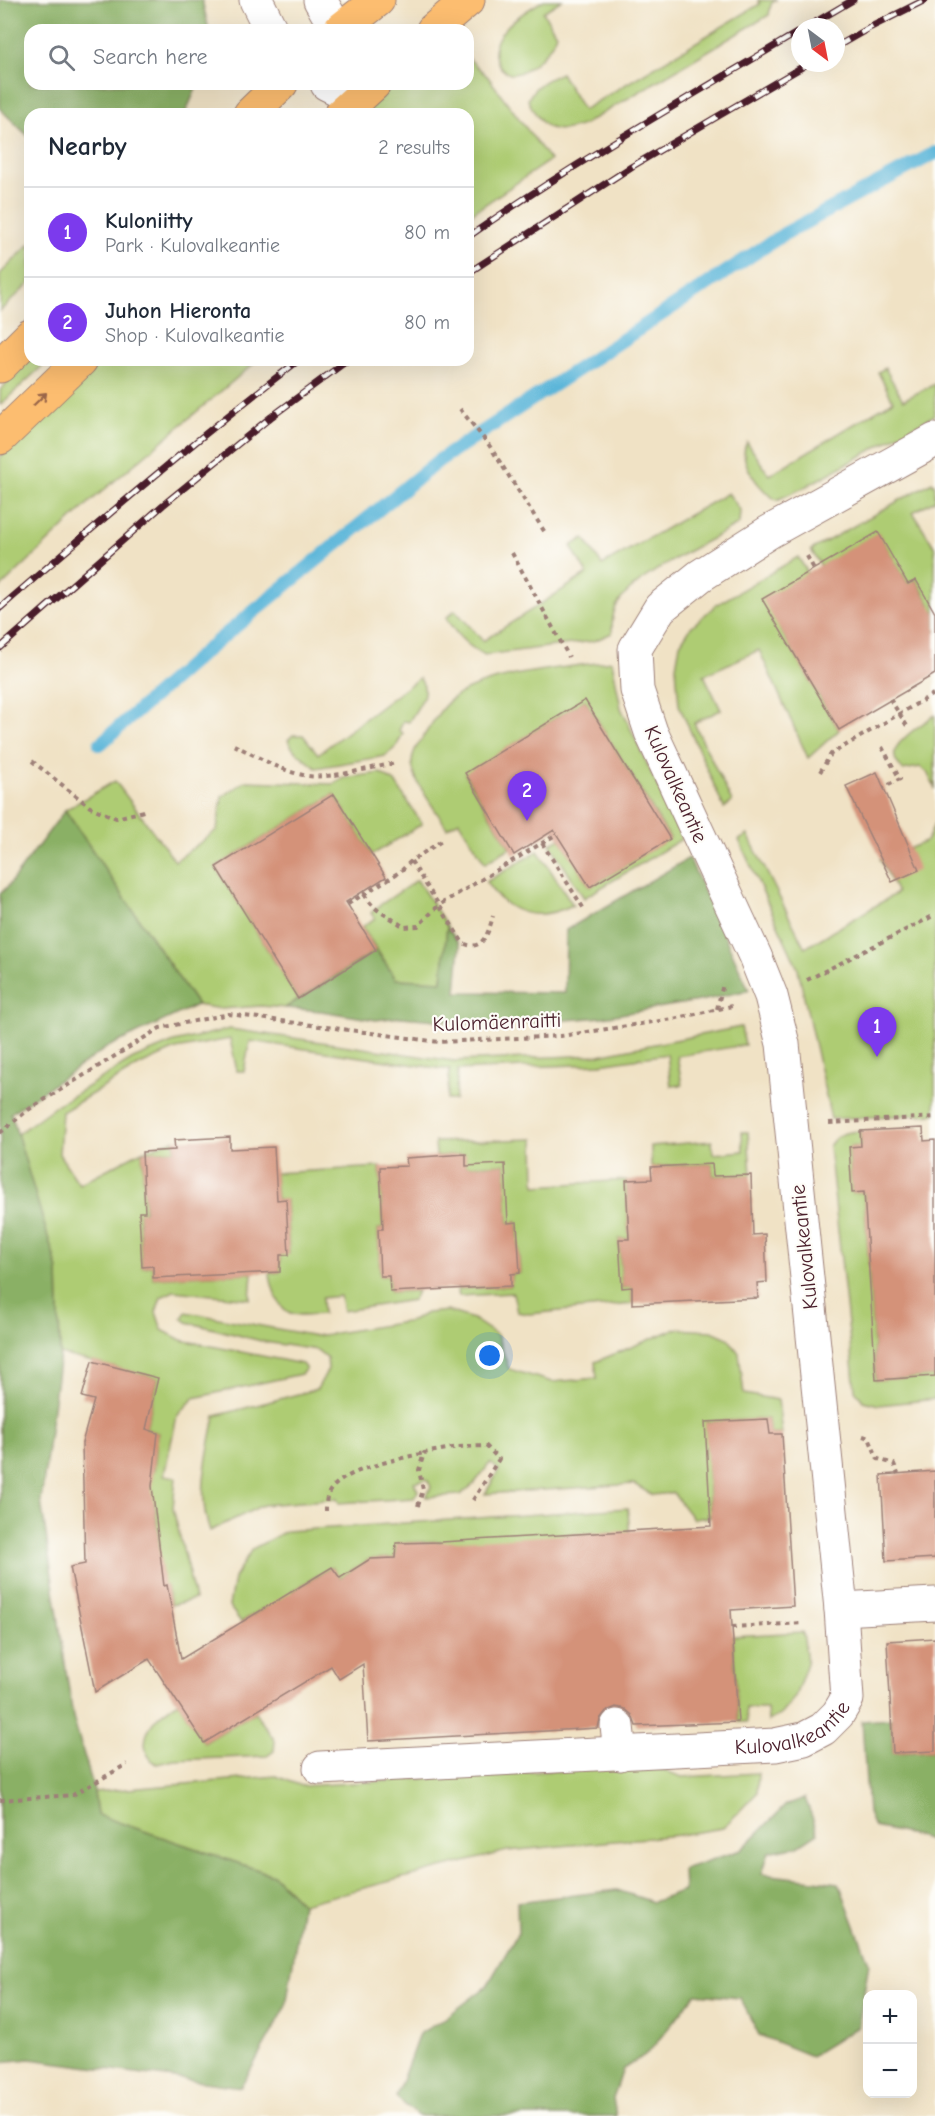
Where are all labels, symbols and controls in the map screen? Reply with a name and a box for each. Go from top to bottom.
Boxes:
north arrow [791,18,845,72]
search box [24,24,474,90]
icon: search [45,41,78,74]
text: Search here [93,44,208,70]
text: Nearby [48,132,127,162]
text: 2 results [378,136,450,159]
text: Kuloniitty [105,208,193,234]
text: 1 [64,221,71,244]
text: 80 m [404,221,450,244]
text: Park · Kulovalkeantie [105,234,280,257]
text: Juhon Hieronta [105,298,251,324]
text: 2 [63,311,72,334]
text: 80 m [404,311,450,334]
text: Shop · Kulovalkeantie [105,324,285,347]
one-way arrow [33,392,48,406]
street label: Kulovalkeantie [639,722,713,846]
pin: 2 [508,772,546,821]
street label: Kulomäenraitti [432,1008,562,1036]
pin: 1 [858,1008,896,1057]
street label: Kulovalkeantie [785,1183,823,1311]
your location [475,1341,504,1370]
street label: Kulovalkeantie [734,1697,855,1759]
map controls [863,1990,917,2098]
button: + [863,1990,917,2044]
button: − [863,2044,917,2098]

